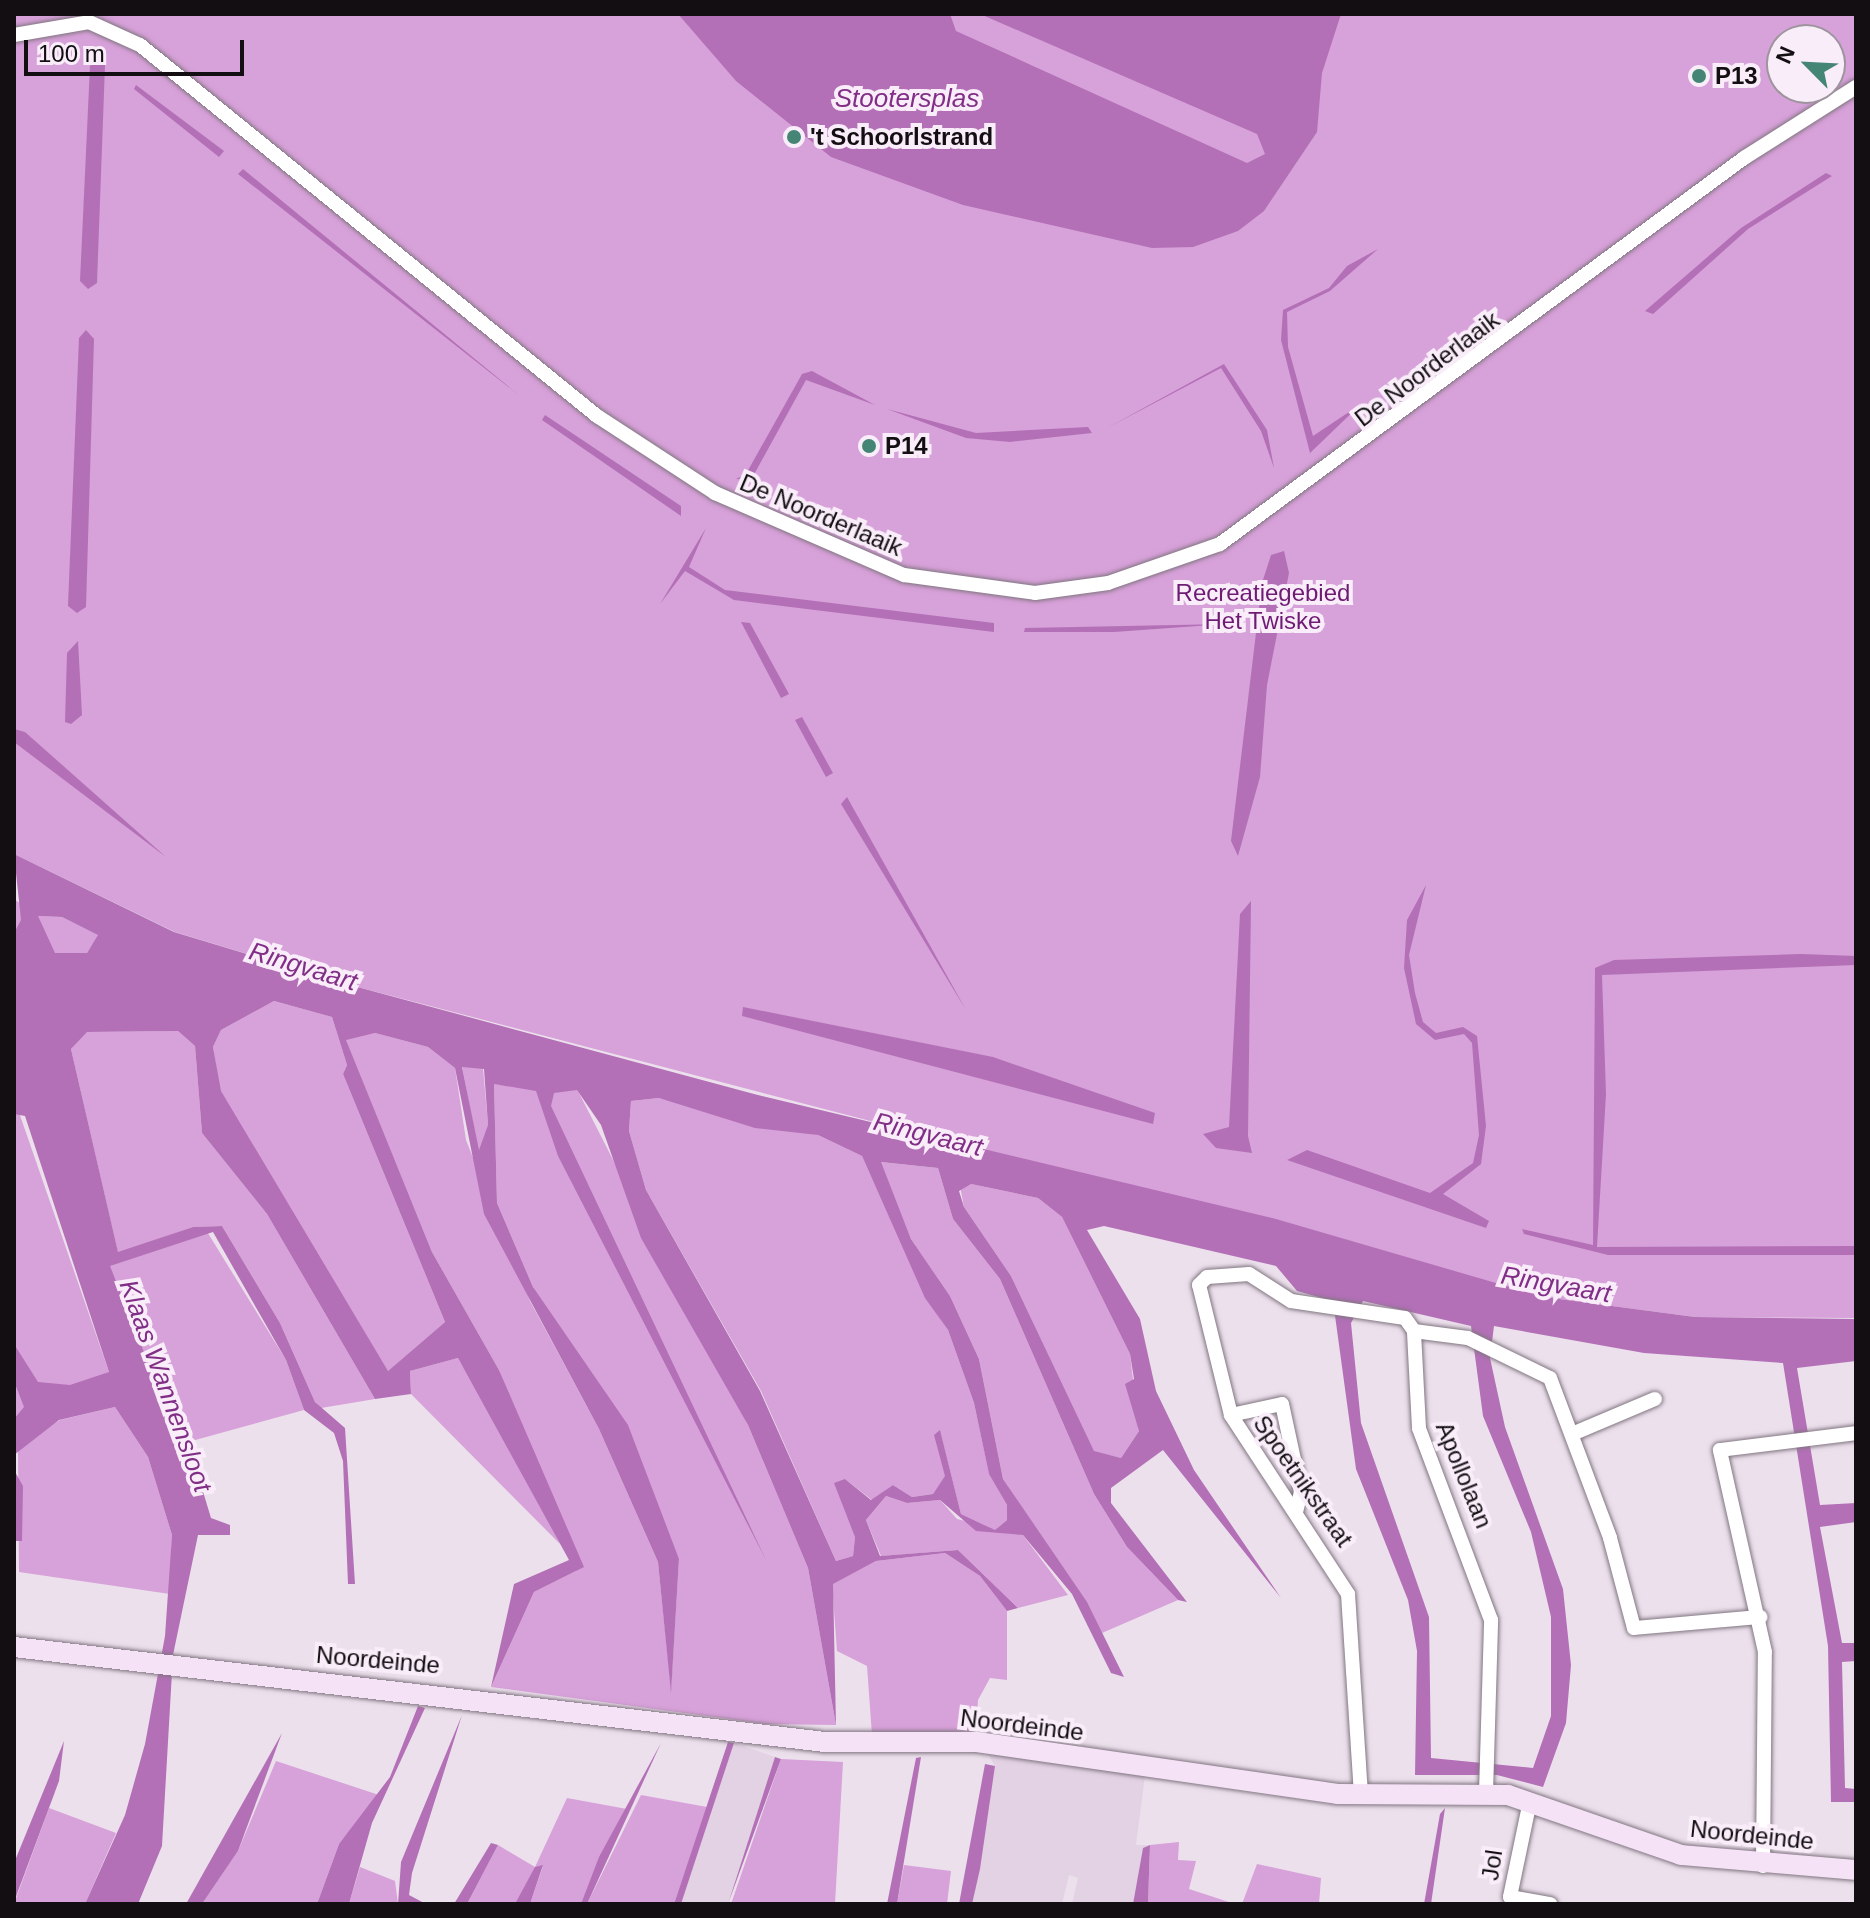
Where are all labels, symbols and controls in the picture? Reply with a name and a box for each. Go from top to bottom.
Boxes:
scale bar [28,24,248,74]
north arrow [1766,24,1846,104]
text: 100 m [38,40,105,67]
text: N [1771,43,1800,67]
place label: P13 [1715,62,1758,90]
marker: P13 [1690,67,1708,85]
water label: Stootersplas [835,83,979,115]
place label: 't Schoorlstrand [810,123,993,151]
marker: 't Schoorlstrand [785,128,803,146]
street label: De Noorderlaaik [1349,305,1505,433]
place label: P14 [885,432,928,460]
marker: P14 [860,437,878,455]
street label: De Noorderlaaik [736,468,906,562]
park label: Recreatiegebied Het Twiske [1176,579,1350,635]
water label: Ringvaart [245,936,361,998]
water label: Ringvaart [870,1106,986,1164]
water label: Ringvaart [1498,1260,1614,1310]
water label: Klaas Wannensloot [112,1276,218,1496]
street label: Spoetnikstraat [1247,1410,1359,1552]
street label: Apollolaan [1430,1418,1498,1532]
street label: Noordeinde [315,1640,441,1680]
street label: Noordeinde [959,1703,1085,1747]
street label: Noordeinde [1689,1814,1815,1856]
street label: Jol [1476,1848,1508,1882]

